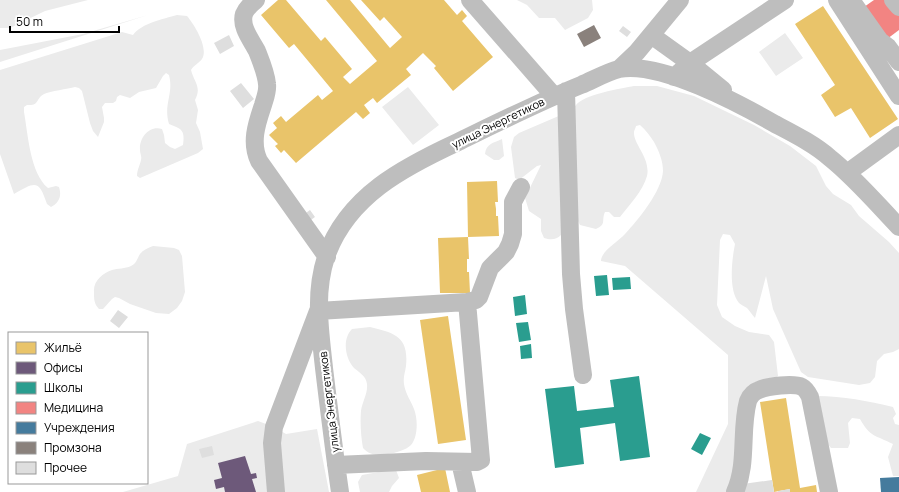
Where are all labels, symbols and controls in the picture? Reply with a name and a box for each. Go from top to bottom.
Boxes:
scale bar [10,8,119,34]
text: 50 m [16,13,43,30]
street label: улица Энергетиков [449,94,547,152]
legend [8,332,148,484]
text: Жильё [44,339,82,356]
street label: улица Энергетиков [315,351,342,453]
text: Офисы [44,359,83,376]
text: Школы [44,379,83,396]
text: Медицина [44,399,103,416]
text: Учреждения [44,419,115,436]
text: Промзона [44,439,102,456]
text: Прочее [44,459,87,476]

